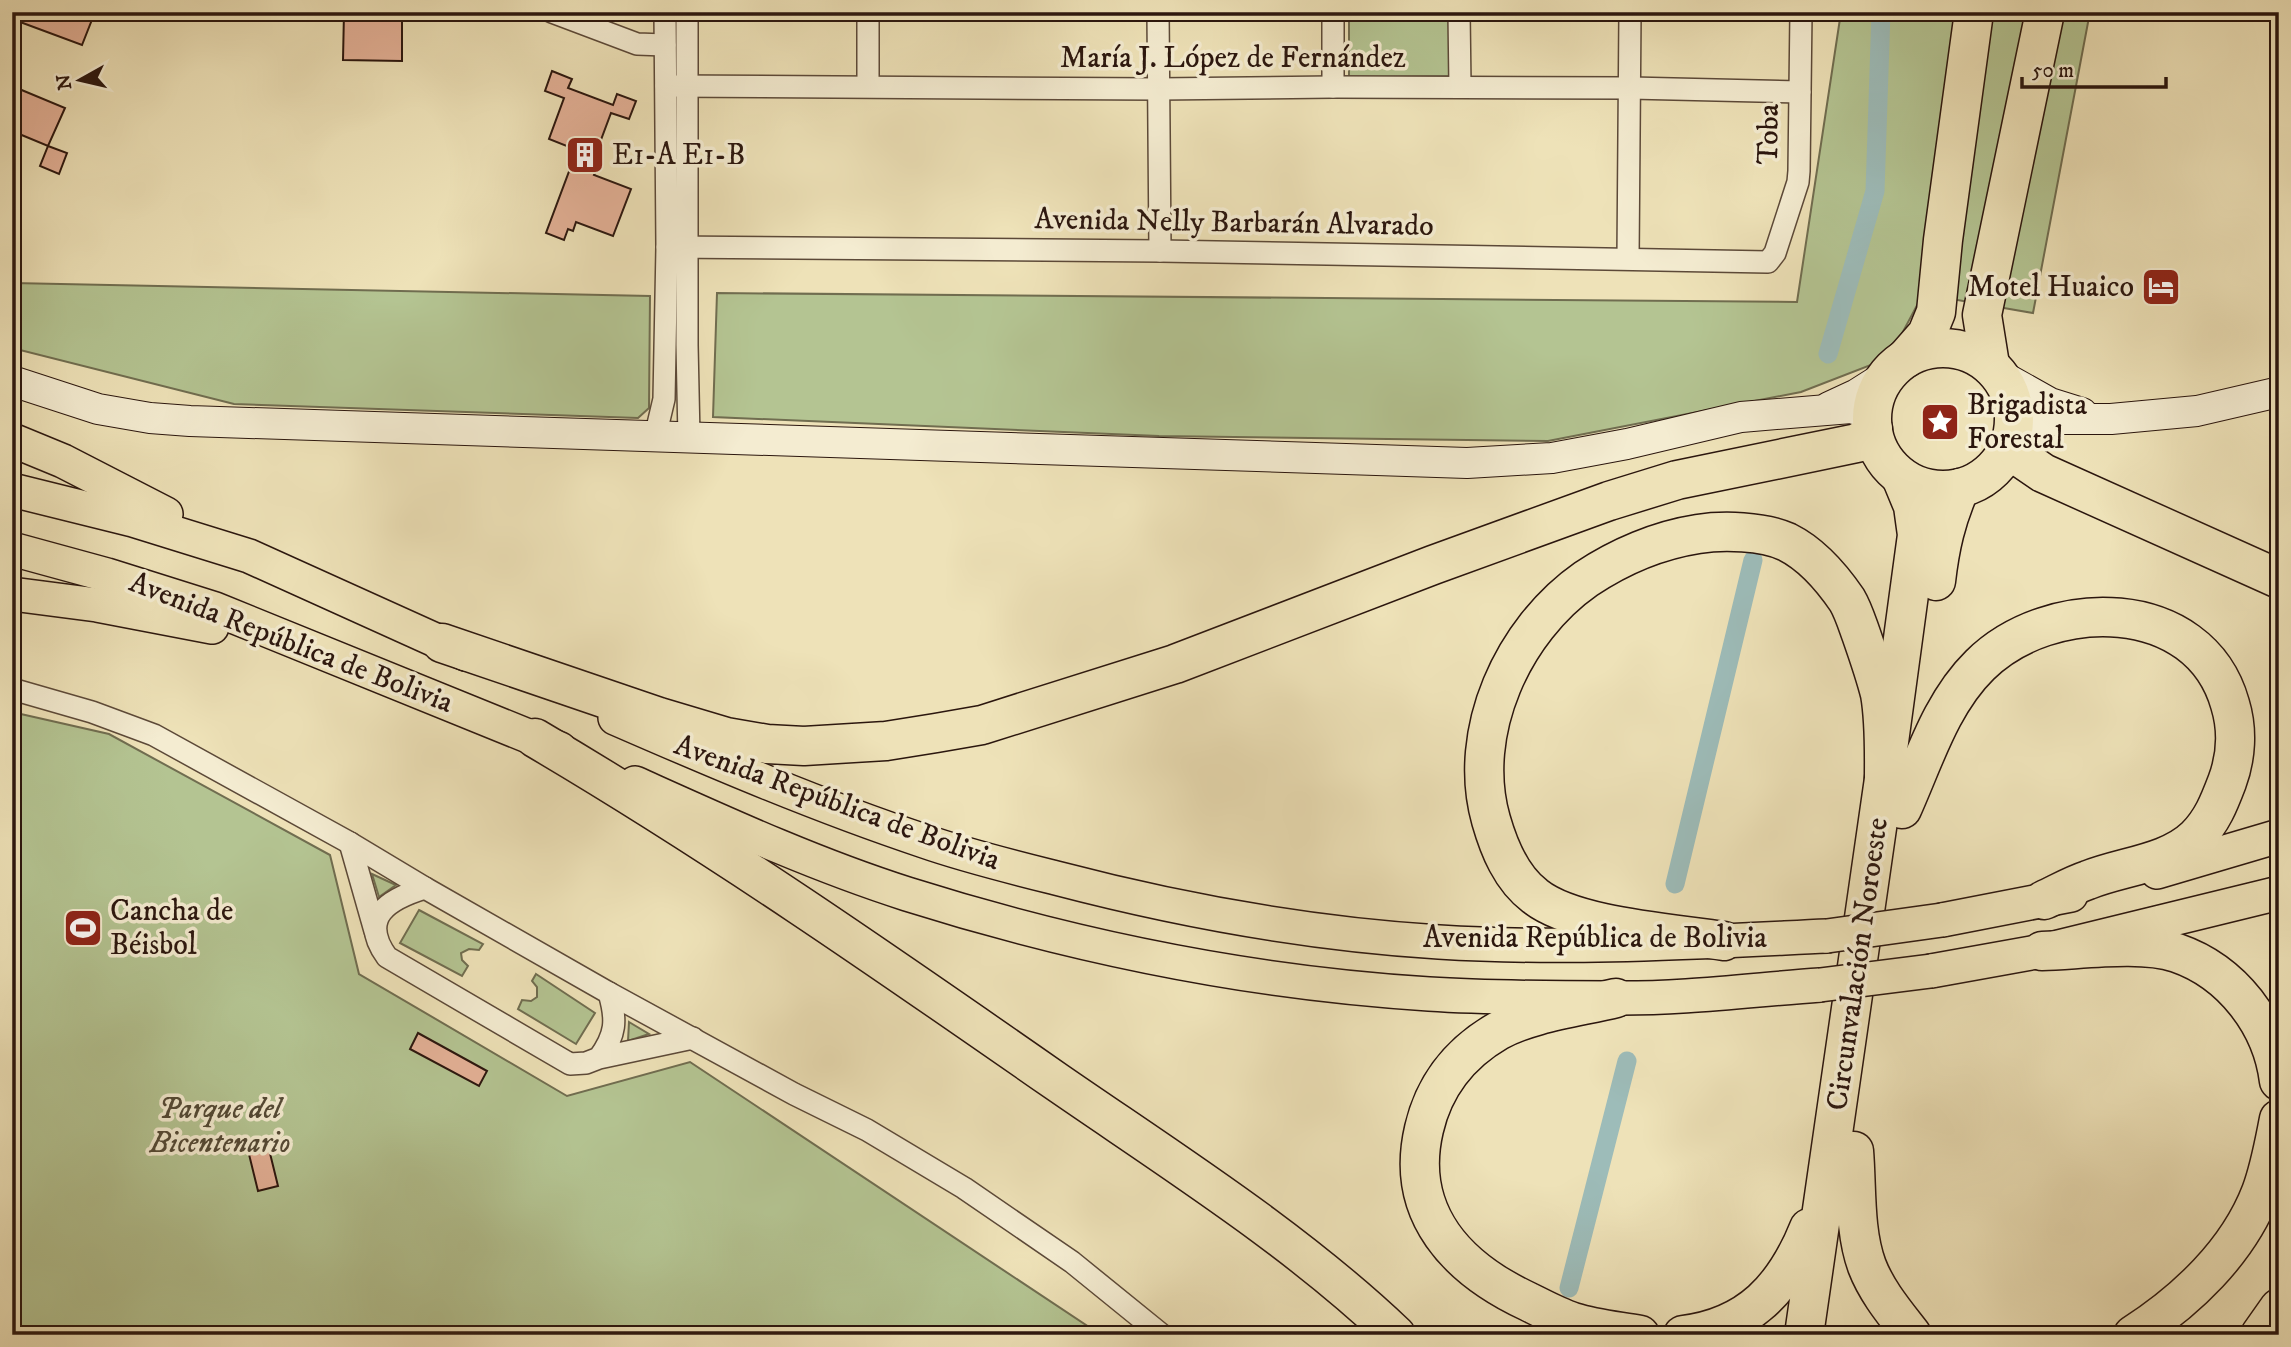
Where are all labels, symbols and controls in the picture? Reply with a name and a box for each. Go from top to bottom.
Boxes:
street label: María J. López de Fernández [1060,40,1406,77]
north arrow [46,46,116,116]
scale bar [2022,46,2165,90]
text: 50 m [2032,58,2074,84]
text: N [52,72,77,91]
street label: Toba [1750,103,1788,165]
building icon: E1-A E1-B [564,134,606,176]
place label: E1-A E1-B [612,137,745,174]
street label: Avenida Nelly Barbarán Alvarado [1034,201,1434,245]
hotel icon: Motel Huaico [2140,266,2182,308]
place label: Motel Huaico [1968,269,2134,306]
place label: Brigadista Forestal [1967,387,2087,458]
place icon: Brigadista Forestal [1919,401,1961,443]
street label: Avenida República de Bolivia [124,564,458,722]
street label: Avenida República de Bolivia [669,727,1005,879]
street label: Circunvalación Noroeste [1819,815,1897,1113]
place label: Cancha de Béisbol [110,893,234,964]
sports icon: Cancha de Béisbol [62,907,104,949]
street label: Avenida República de Bolivia [1423,920,1767,957]
park label: Parque del Bicentenario [149,1091,290,1162]

